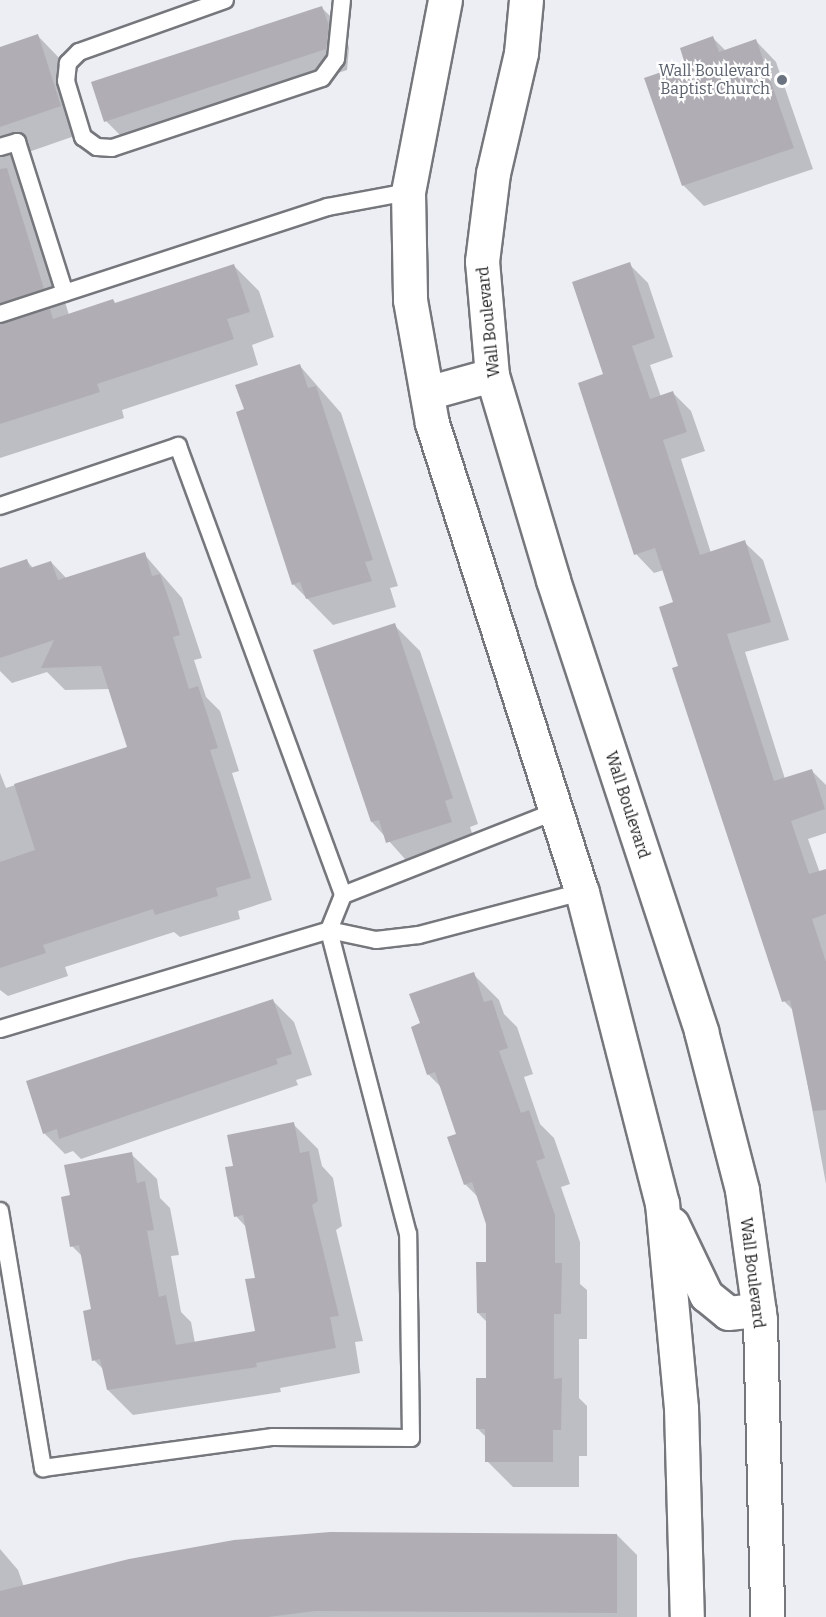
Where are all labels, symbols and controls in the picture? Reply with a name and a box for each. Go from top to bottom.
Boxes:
place label: Wall Boulevard Baptist Church [658,61,770,99]
marker: Wall Boulevard Baptist Church [775,73,789,87]
street label: Wall Boulevard [474,266,504,378]
street label: Wall Boulevard [601,749,653,861]
street label: Wall Boulevard [736,1216,768,1330]

